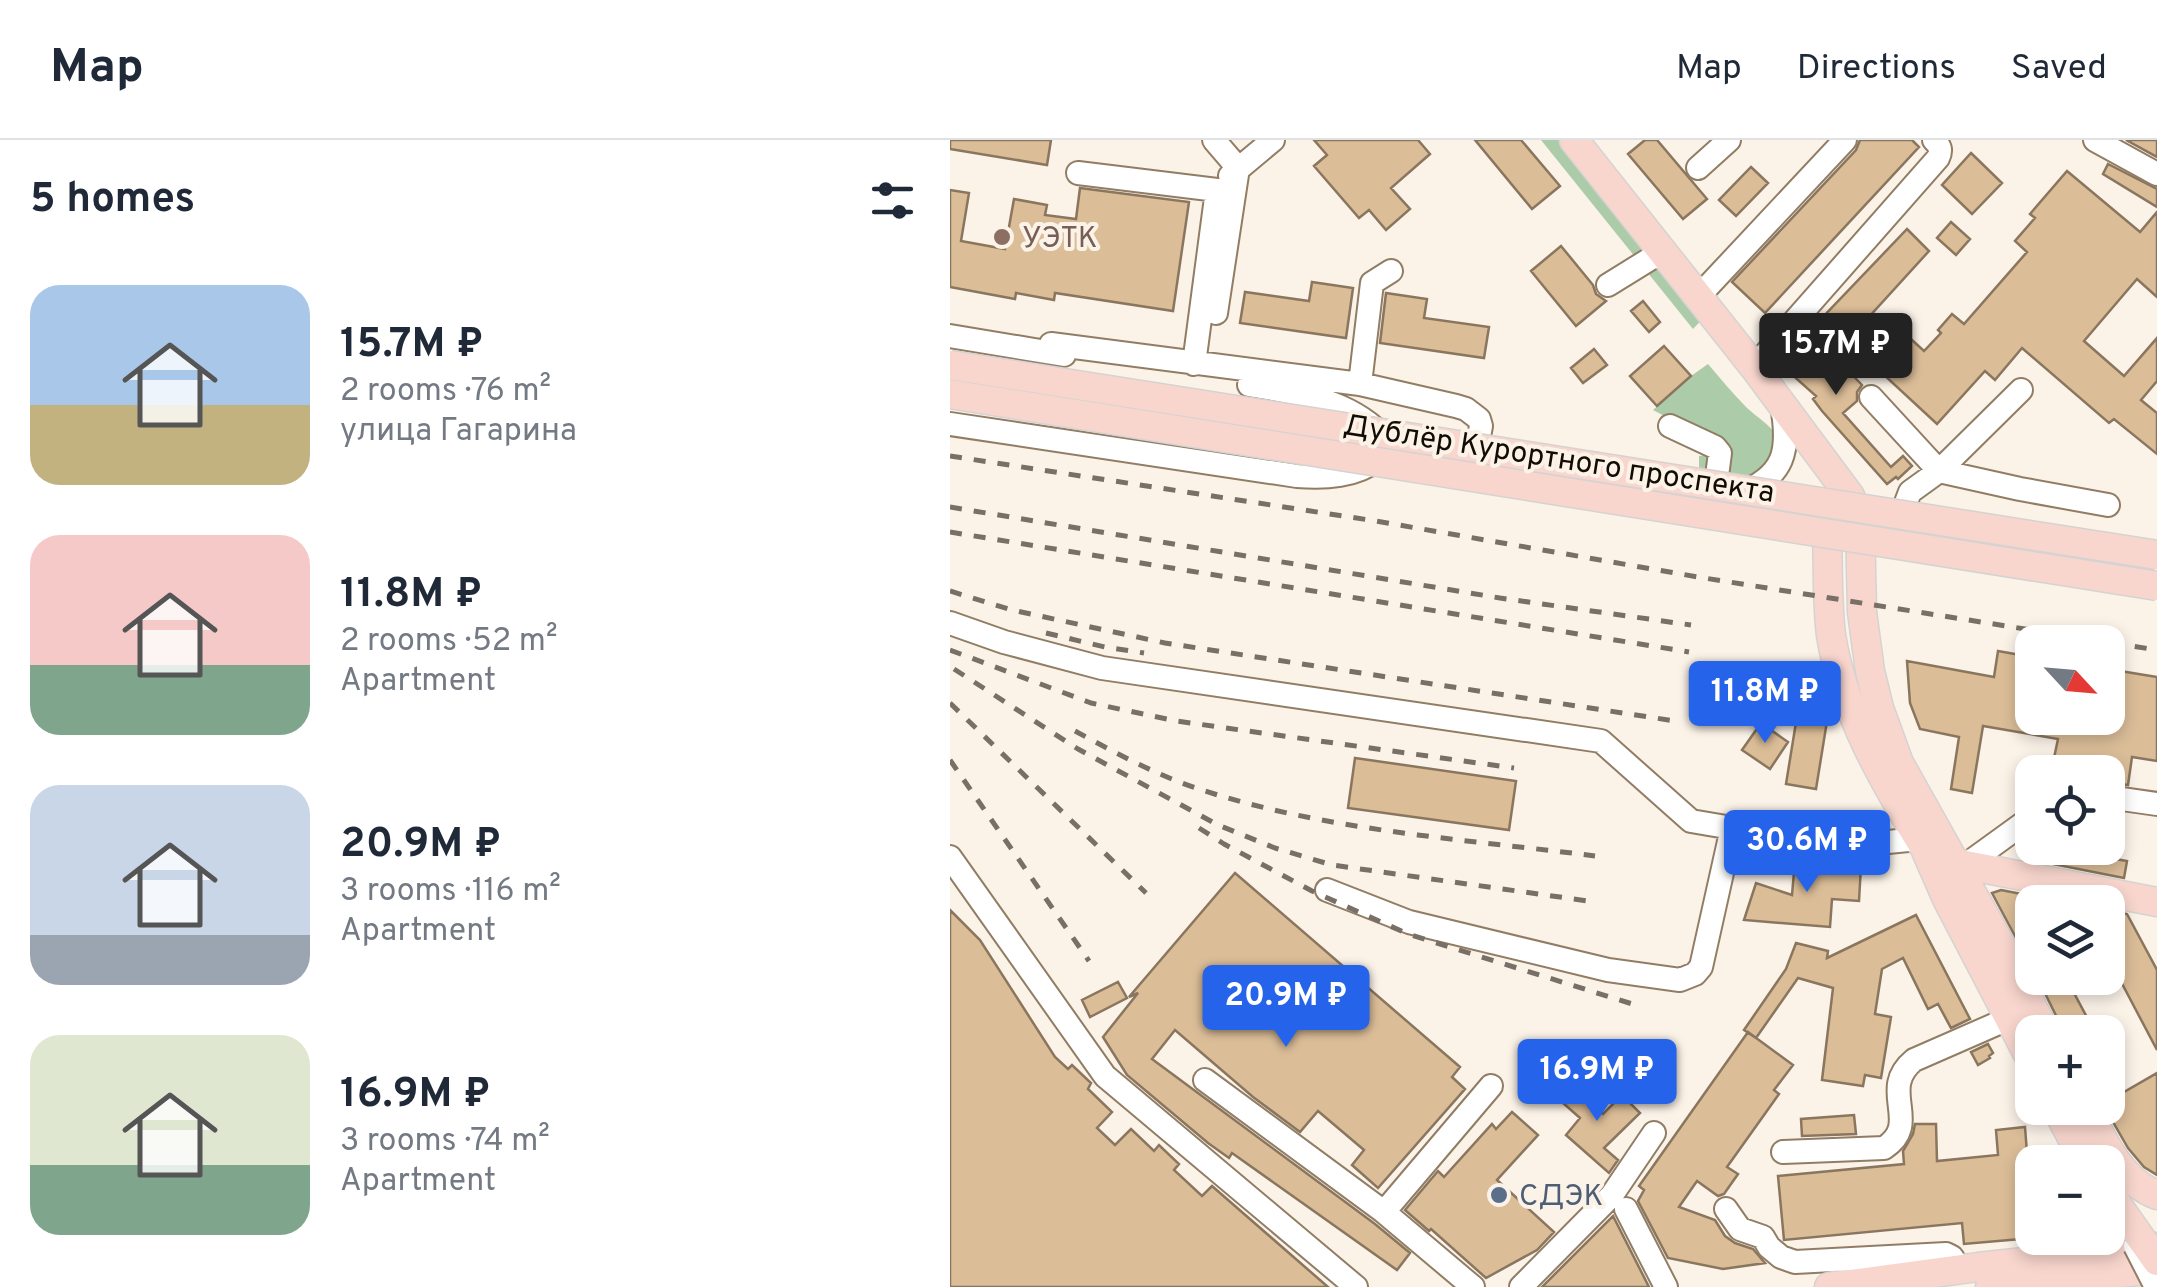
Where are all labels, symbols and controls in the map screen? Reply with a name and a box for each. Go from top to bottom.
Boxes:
text: Map [50,39,144,99]
text: Map [1676,47,1742,91]
text: Directions [1797,47,1956,91]
text: Saved [2011,47,2107,91]
icon: filters [865,173,920,228]
text: 5 homes [30,174,195,227]
place label: УЭТК [1022,221,1098,258]
marker: УЭТК [991,226,1013,248]
pin: 15.7M ₽ [1744,313,1928,398]
text: 15.7M ₽ [340,319,484,372]
icon: home [110,325,230,445]
text: 15.7M ₽ [1781,325,1891,365]
text: 2 rooms · 76 m² [340,372,551,412]
street label: Дублёр Курортного проспекта [1340,408,1777,513]
text: улица Гагарина [340,412,577,452]
text: 11.8M ₽ [340,569,482,622]
icon: home [110,575,230,695]
text: 2 rooms · 52 m² [340,622,557,662]
north arrow [2015,625,2125,735]
map controls [2015,625,2125,1255]
pin: 11.8M ₽ [1673,661,1857,746]
text: Apartment [340,662,496,702]
text: 11.8M ₽ [1711,673,1819,713]
button: locate [2015,755,2125,865]
pin: 30.6M ₽ [1715,810,1899,895]
text: 20.9M ₽ [340,819,501,872]
text: 30.6M ₽ [1746,822,1868,862]
icon: home [110,825,230,945]
text: 3 rooms · 116 m² [340,872,561,912]
button: layers [2015,885,2125,995]
text: Apartment [340,912,496,952]
pin: 20.9M ₽ [1194,965,1378,1050]
text: 20.9M ₽ [1225,977,1347,1017]
button: + [2015,1015,2125,1125]
pin: 16.9M ₽ [1505,1039,1689,1124]
text: 16.9M ₽ [1540,1051,1654,1091]
text: 16.9M ₽ [340,1069,491,1122]
icon: home [110,1075,230,1195]
text: 3 rooms · 74 m² [340,1122,550,1162]
button: − [2015,1145,2125,1255]
text: Apartment [340,1162,496,1202]
place label: СДЭК [1519,1179,1603,1216]
marker: СДЭК [1488,1184,1510,1206]

